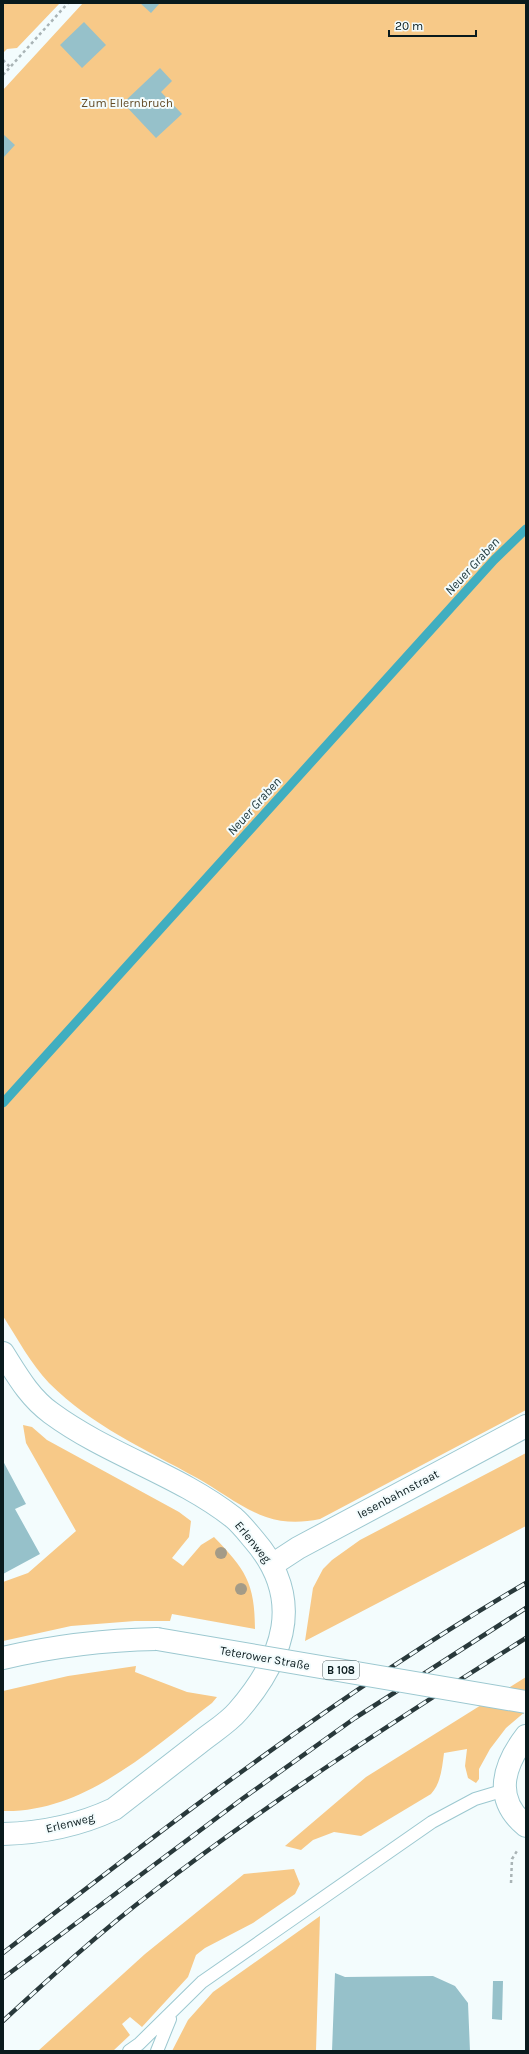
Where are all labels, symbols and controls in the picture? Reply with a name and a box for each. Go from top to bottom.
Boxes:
scale bar [389,12,476,38]
text: 20 m [395,19,423,33]
park label: Zum Ellernbruch [81,96,173,110]
water label: Neuer Graben [442,534,502,598]
water label: Neuer Graben [224,774,284,838]
street label: Iesenbahnstraat [355,1466,442,1521]
street label: Erlenweg [232,1518,274,1566]
street label: Teterower Straße [219,1643,311,1673]
road number: B 108 [323,1661,359,1679]
street label: Erlenweg [44,1810,96,1836]

